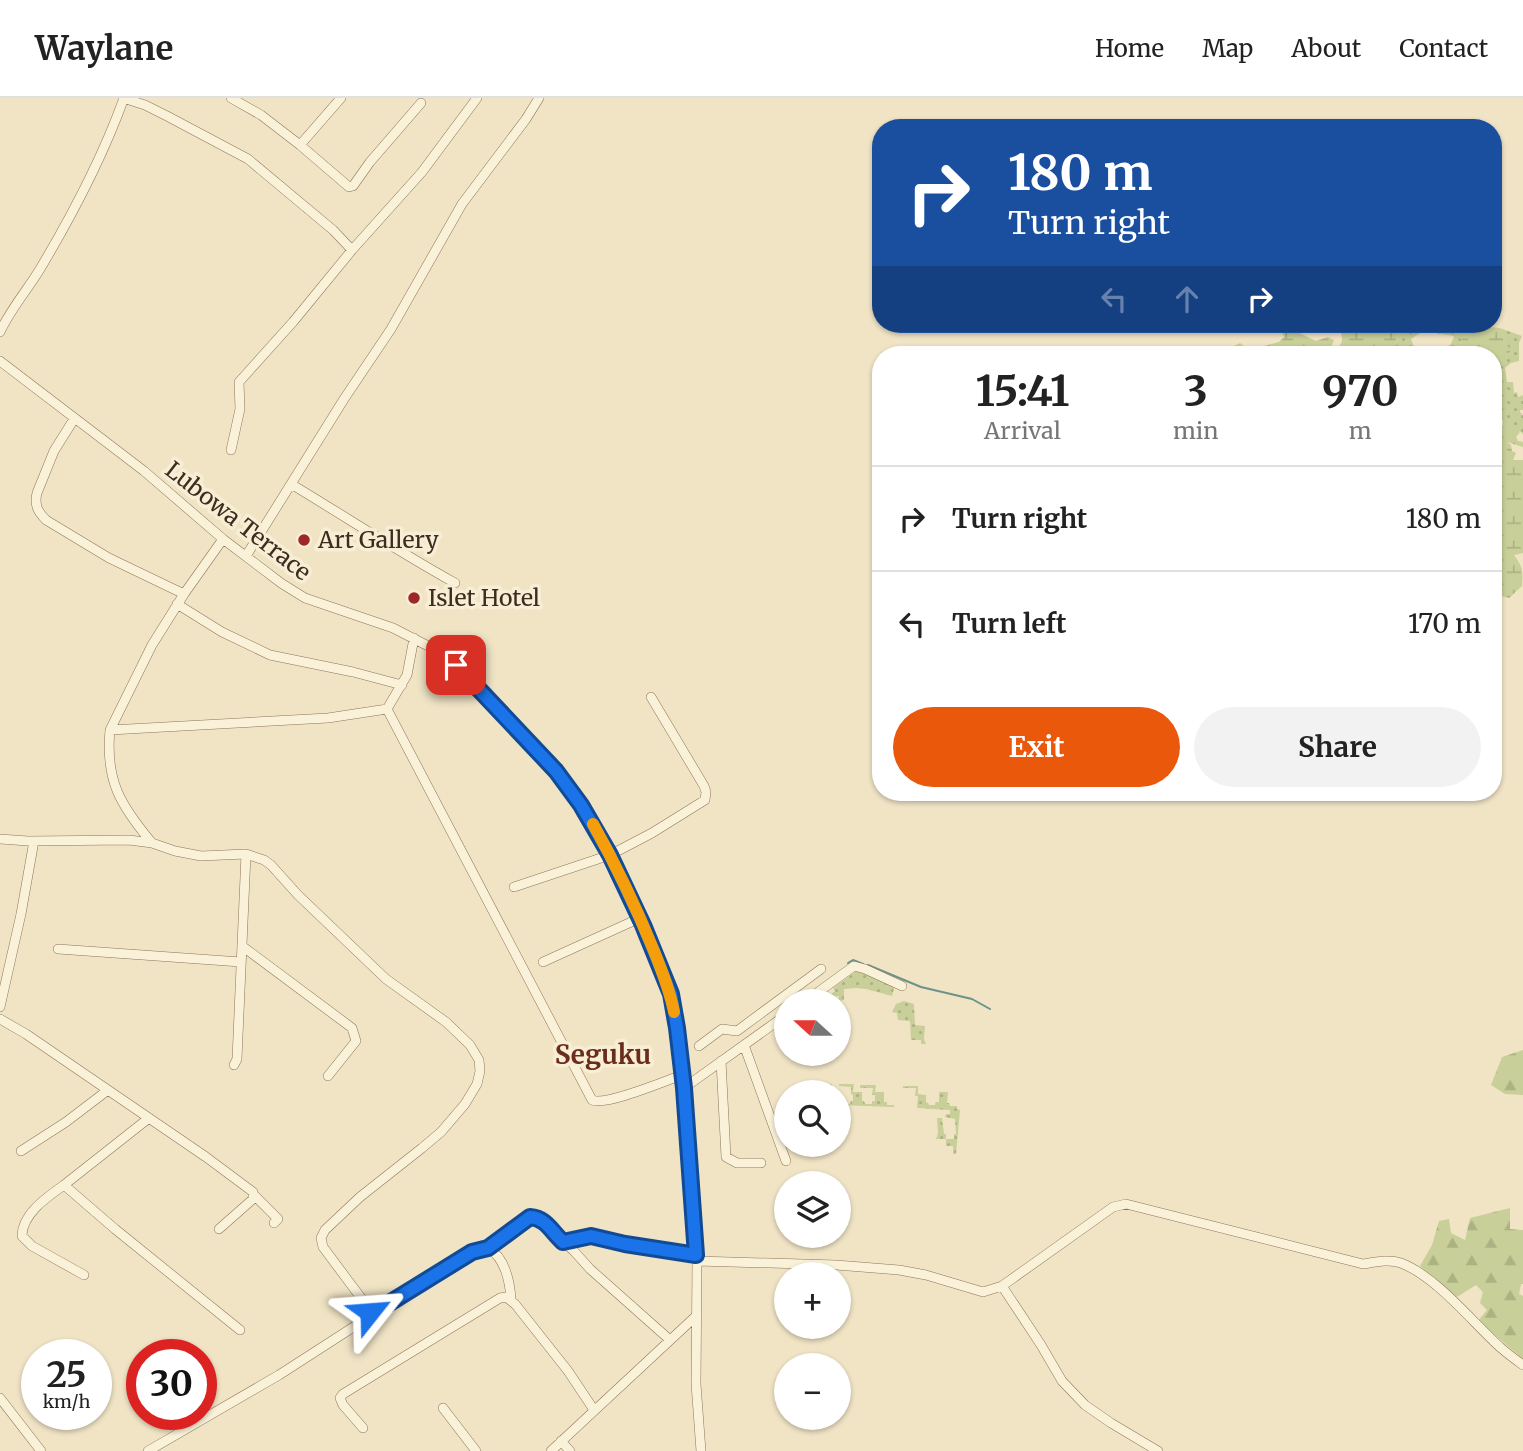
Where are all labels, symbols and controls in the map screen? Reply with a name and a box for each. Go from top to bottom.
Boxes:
text: Waylane [35,28,173,69]
text: Home [1095,33,1164,64]
text: Map [1202,33,1253,64]
text: About [1291,33,1361,64]
text: Contact [1399,33,1488,64]
text: 180 m [1008,142,1153,203]
icon: right [893,147,984,238]
text: Turn right [1008,203,1170,243]
icon: left [1095,280,1133,318]
icon: ahead [1168,280,1206,318]
icon: right [1241,280,1279,318]
text: 15:41 [975,365,1069,417]
text: 3 [1184,365,1208,417]
text: 970 [1322,365,1399,417]
text: Arrival [984,416,1061,445]
text: min [1173,416,1218,445]
text: m [1349,416,1372,445]
street label: Lubowa Terrace [160,455,317,586]
icon: right [893,500,931,538]
text: Turn right [952,502,1087,535]
text: 180 m [1406,502,1481,535]
place label: Art Gallery [317,525,439,554]
marker: Art Gallery [296,532,312,548]
place label: Islet Hotel [428,583,540,612]
marker: Islet Hotel [406,590,422,606]
icon: left [893,605,931,643]
text: Turn left [952,607,1066,640]
text: 170 m [1408,607,1481,640]
pin [426,635,486,695]
icon: arrive [437,646,475,684]
button: Exit [893,707,1180,787]
button: Share [1194,707,1481,787]
north arrow [774,989,850,1066]
map controls [774,989,851,1430]
district label: Seguku [555,1038,651,1071]
button: search [774,1080,851,1157]
button: layers [774,1171,851,1248]
button: + [774,1262,851,1339]
position arrow [333,1275,407,1349]
speed limit sign: 30 [126,1339,217,1430]
text: 25 [46,1353,87,1397]
button: − [774,1353,851,1430]
text: km/h [43,1390,90,1413]

